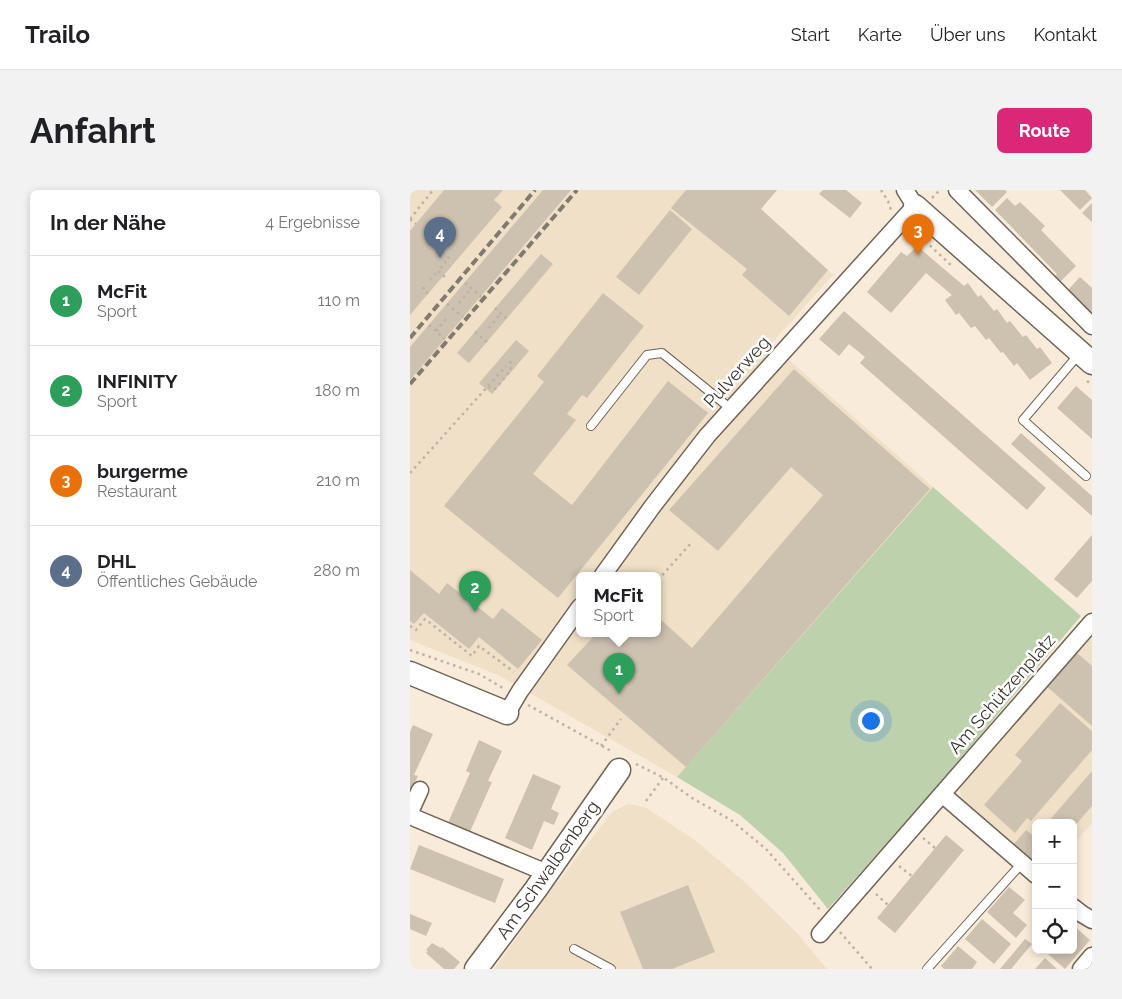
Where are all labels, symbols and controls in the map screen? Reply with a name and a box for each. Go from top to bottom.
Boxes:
text: Trailo [25,20,90,49]
text: Start [791,24,830,45]
text: Karte [858,24,902,45]
text: Über uns [930,24,1005,45]
text: Kontakt [1033,24,1097,45]
button: Route [997,108,1092,153]
text: Anfahrt [30,110,156,151]
text: In der Nähe [50,210,166,235]
text: 4 Ergebnisse [265,213,360,232]
pin: 3 [902,214,934,255]
pin: 4 [424,217,456,258]
text: McFit [97,280,147,302]
text: 1 [62,291,70,310]
text: 110 m [318,291,360,310]
text: Sport [97,302,137,321]
street label: Pulverweg [699,332,774,412]
text: INFINITY [97,370,178,392]
text: 2 [61,381,71,400]
text: 180 m [315,381,360,400]
text: Sport [97,392,137,411]
text: burgerme [97,460,188,482]
text: 3 [62,471,70,490]
text: 210 m [316,471,360,490]
text: Restaurant [97,482,177,501]
text: DHL [97,550,136,572]
text: 4 [61,561,71,580]
text: 280 m [314,561,360,580]
pin: 2 [459,571,491,612]
text: Öffentliches Gebäude [97,572,258,591]
popup [576,572,661,637]
text: McFit [593,584,644,606]
text: Sport [593,606,634,625]
street label: Am Schützenplatz [944,629,1059,758]
pin: 1 [603,653,635,694]
your location [858,708,884,734]
street label: Am Schwalbenberg [492,796,603,943]
map controls [1032,819,1077,954]
button: + [1032,819,1077,864]
button: − [1032,864,1077,909]
button: locate [1032,909,1077,954]

